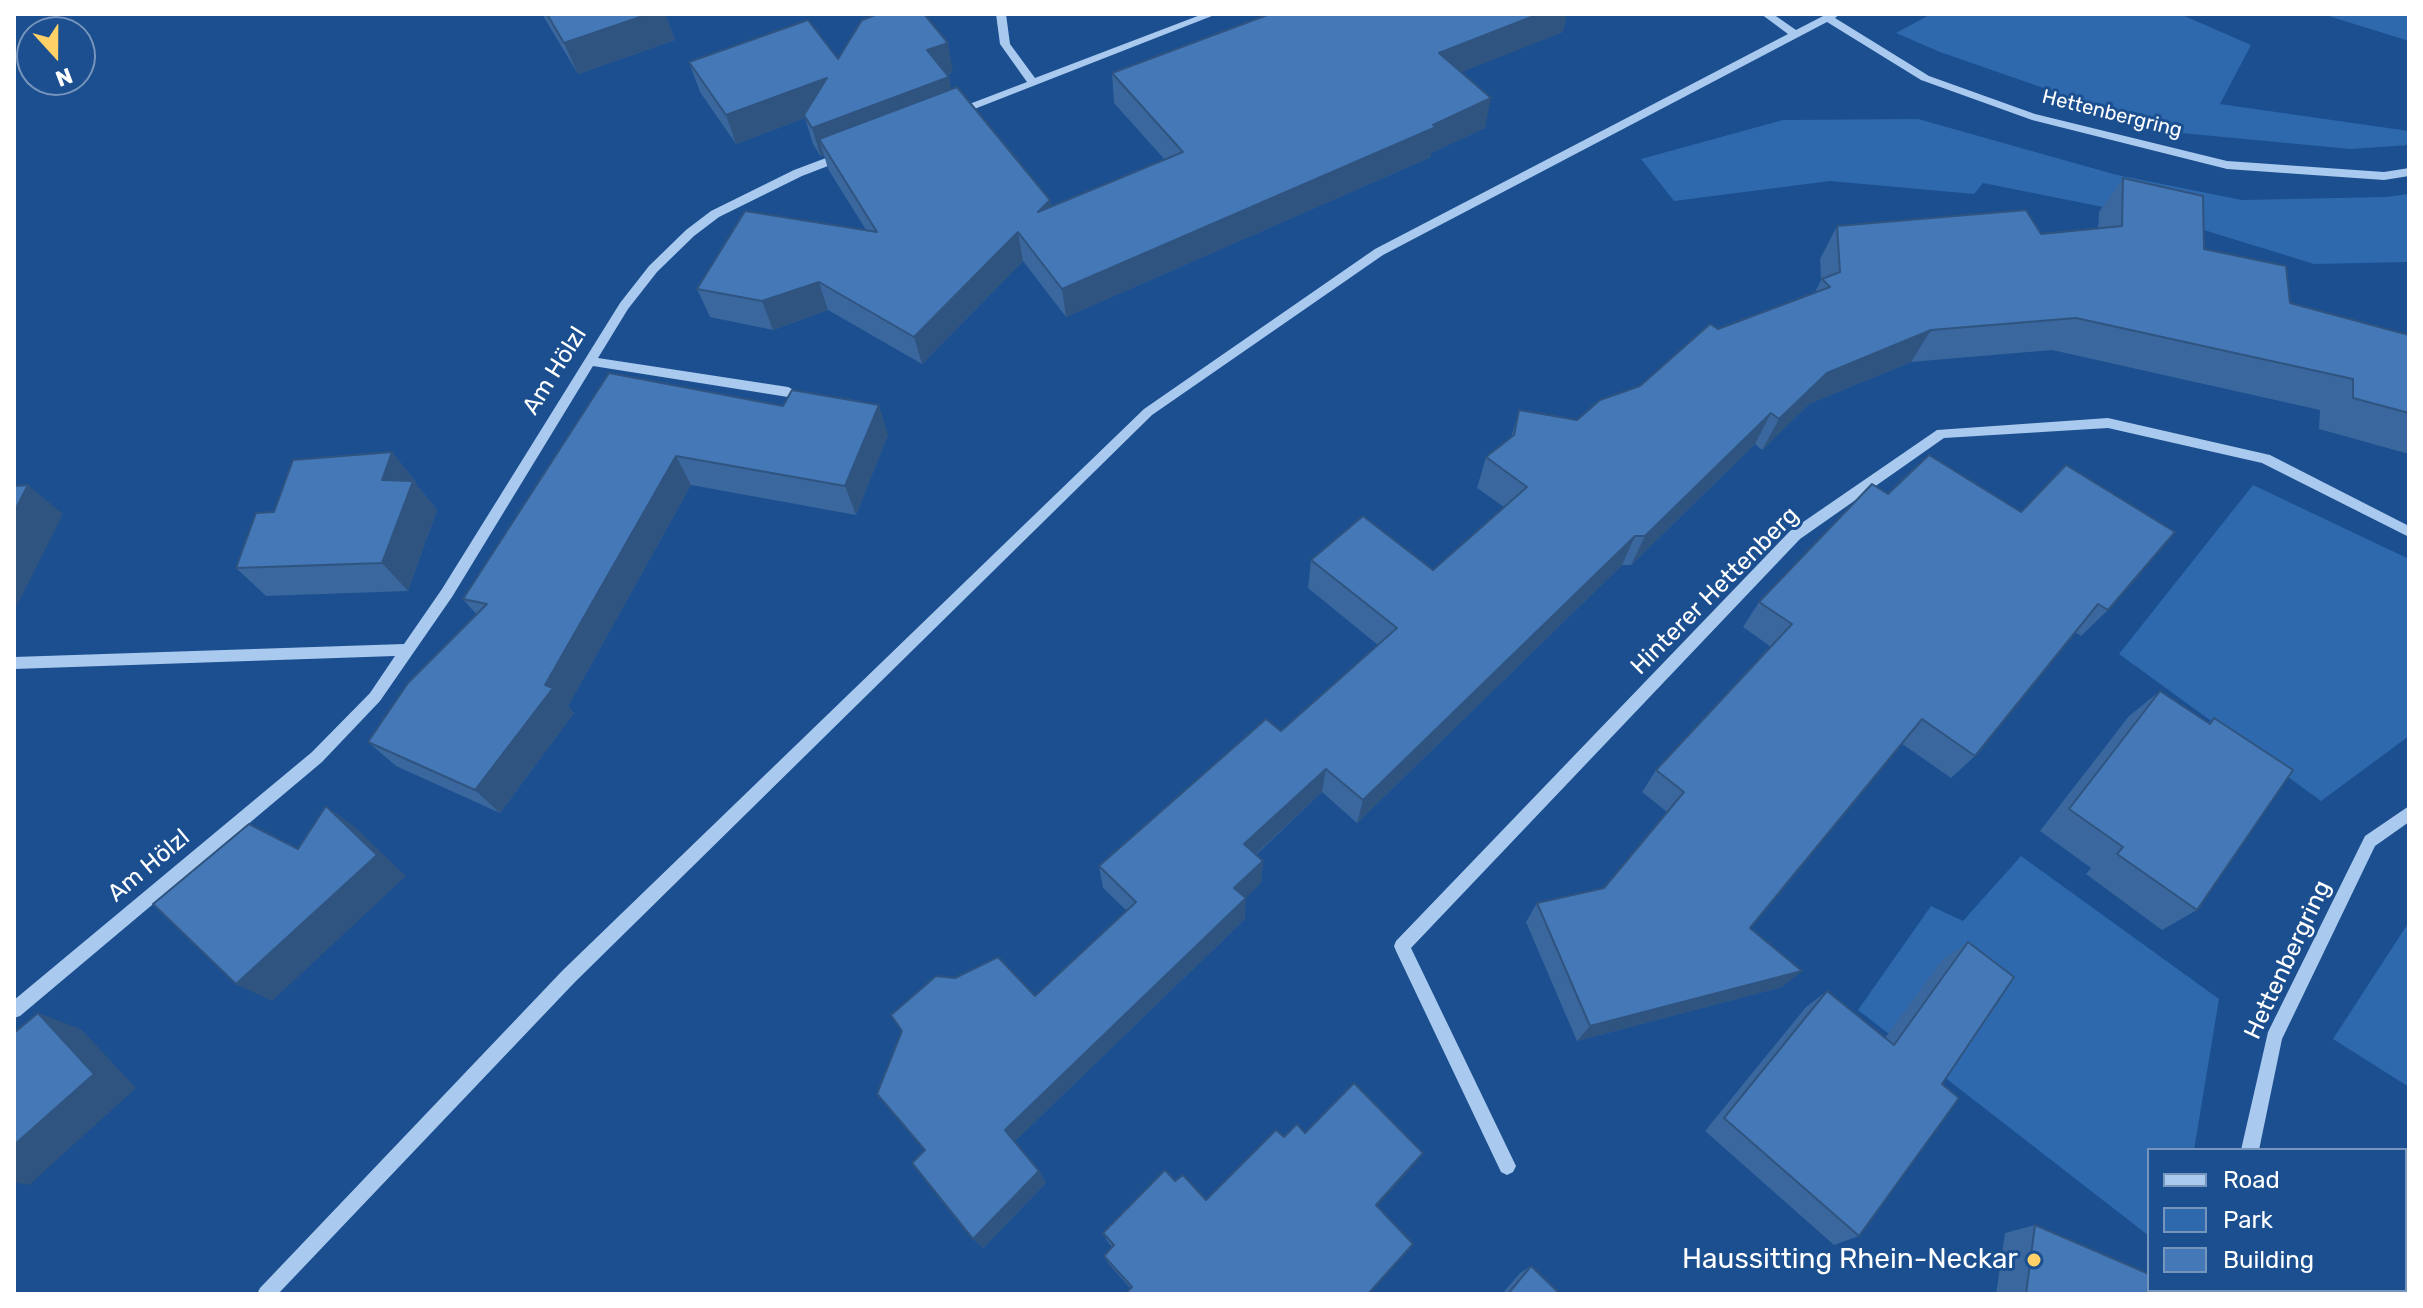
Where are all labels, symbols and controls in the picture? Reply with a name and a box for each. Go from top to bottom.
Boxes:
north arrow [16,16,96,96]
text: N [52,62,76,92]
street label: Hettenbergring [2040,85,2184,143]
street label: Am Hölzl [517,322,593,420]
street label: Hinterer Hettenberg [1625,501,1805,681]
street label: Am Hölzl [102,823,196,909]
street label: Hettenbergring [2239,876,2337,1044]
legend [2147,1148,2407,1292]
text: Road [2223,1166,2280,1194]
text: Park [2223,1206,2273,1234]
place label: Haussitting Rhein-Neckar [1682,1243,2018,1277]
text: Building [2223,1246,2314,1274]
marker: Haussitting Rhein-Neckar [2025,1251,2043,1269]

